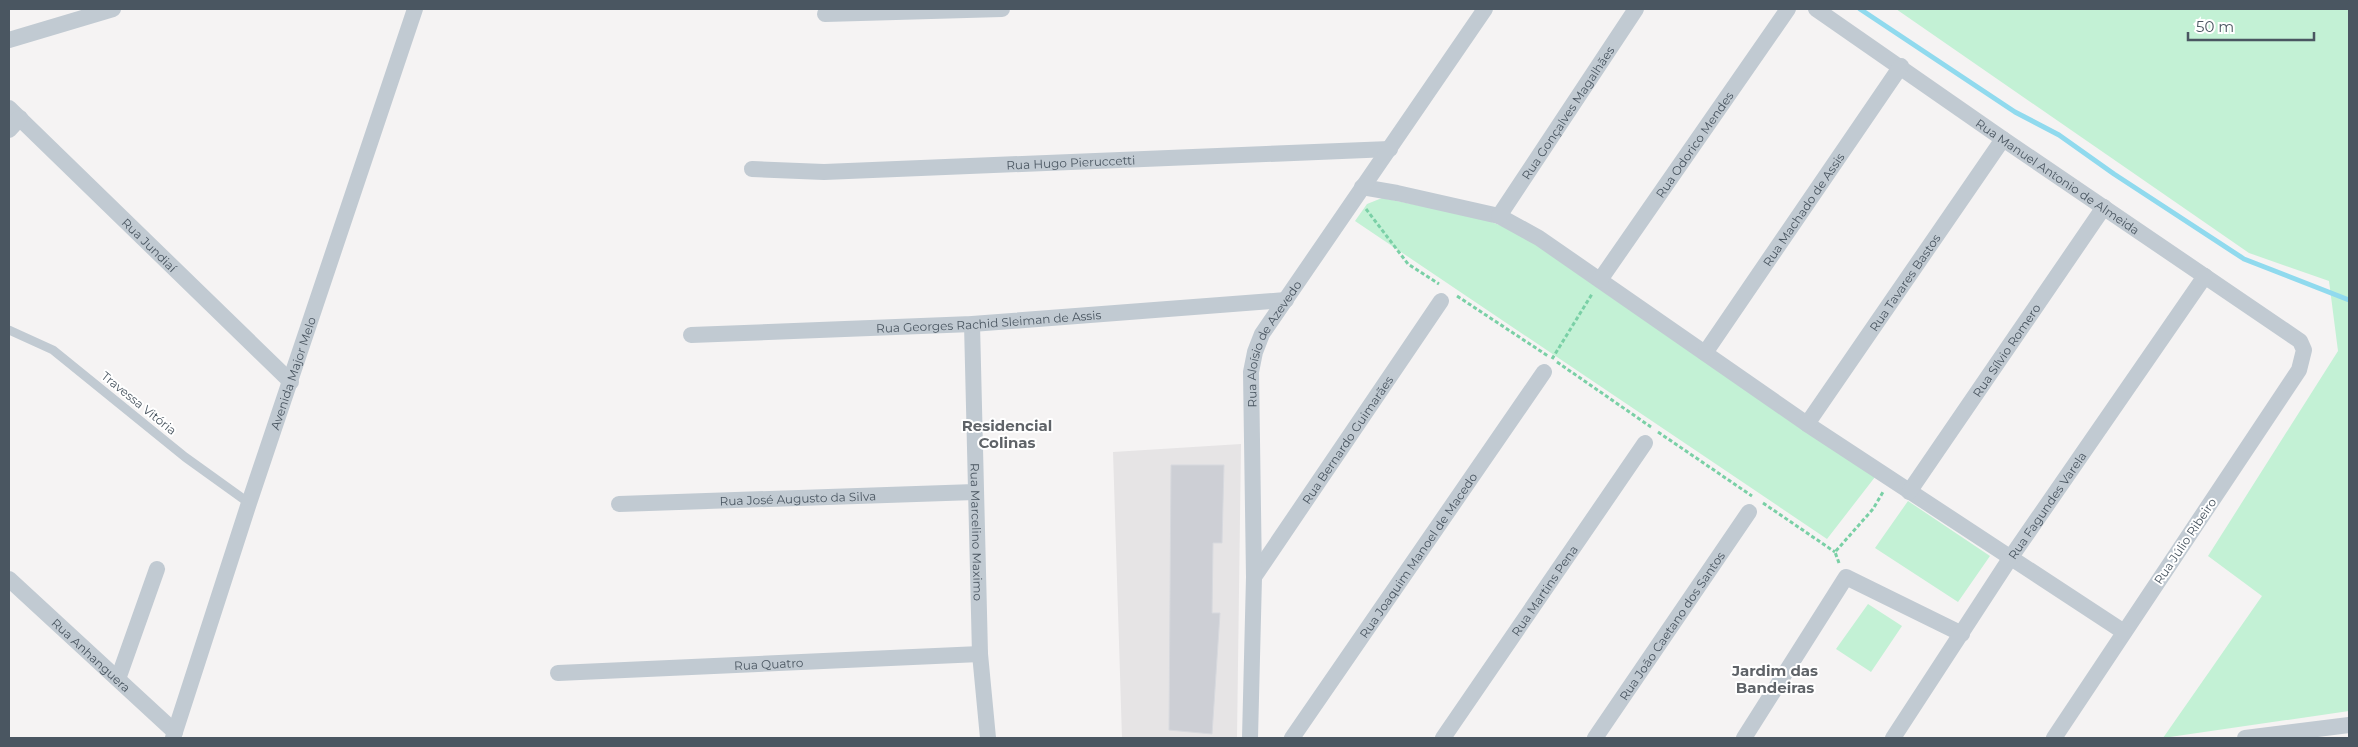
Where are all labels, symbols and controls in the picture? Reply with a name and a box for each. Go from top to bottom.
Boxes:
scale bar [2188,10,2314,42]
text: 50 m [2196,17,2234,36]
street label: Rua Gonçalves Magalhães [1518,43,1617,182]
street label: Rua Odorico Mendes [1652,88,1736,201]
street label: Rua Manuel Antonio de Almeida [1973,115,2143,237]
street label: Rua Machado de Assis [1759,150,1847,269]
street label: Rua Hugo Pieruccetti [1006,152,1136,172]
street label: Rua Jundiaí [119,214,181,275]
street label: Rua Tavares Bastos [1866,231,1943,334]
street label: Rua Aloísio de Azevedo [1243,277,1304,408]
street label: Rua Sílvio Romero [1969,301,2043,400]
street label: Rua Georges Rachid Sleiman de Assis [876,307,1102,335]
street label: Avenida Major Melo [267,315,319,432]
street label: Travessa Vitória [99,368,179,438]
street label: Rua Bernardo Guimarães [1298,372,1396,507]
district label: Residencial Colinas [962,416,1052,452]
street label: Rua Fagundes Varela [2004,449,2089,562]
street label: Rua Marcelino Maximo [968,463,986,601]
street label: Rua Joaquim Manoel de Macedo [1356,470,1480,641]
street label: Rua José Augusto da Silva [719,488,876,508]
street label: Rua Júlio Ribeiro [2151,495,2219,587]
street label: Rua Martins Pena [1508,542,1580,639]
street label: Rua João Caetano dos Santos [1616,548,1728,703]
street label: Rua Anhanguera [49,615,134,695]
street label: Rua Quatro [734,654,804,673]
district label: Jardim das Bandeiras [1731,661,1818,697]

